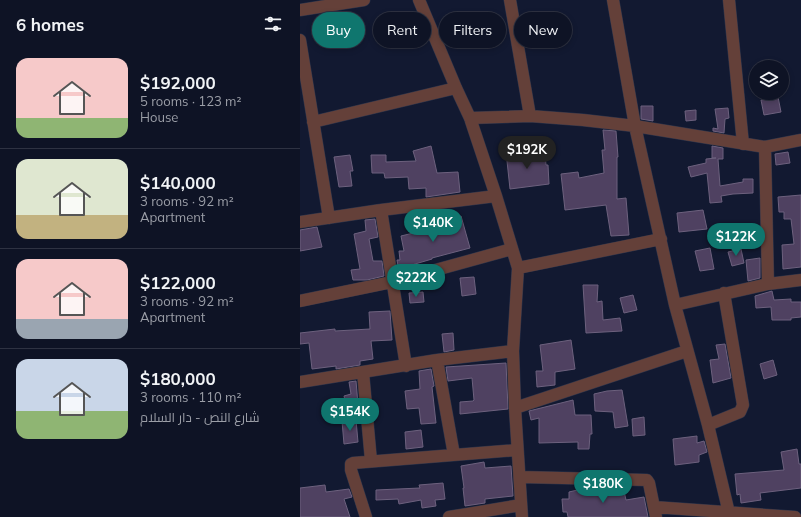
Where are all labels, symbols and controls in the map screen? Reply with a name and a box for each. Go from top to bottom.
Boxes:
chip: Buy [312,12,365,48]
chip: Rent [373,12,431,48]
chip: Filters [439,12,506,48]
chip: New [514,12,572,48]
icon: filters [262,13,284,35]
text: 6 homes [16,14,84,35]
map controls [749,60,789,100]
button: layers [749,60,789,100]
text: $192,000 [140,72,216,93]
icon: home [48,74,96,122]
text: 5 rooms · 123 m² [140,93,241,109]
text: House [140,109,178,125]
pin: $192K [499,136,555,170]
text: $192K [507,141,547,157]
text: $140,000 [140,172,216,193]
icon: home [48,175,96,223]
text: 3 rooms · 92 m² [140,193,234,209]
text: Apartment [140,209,205,225]
pin: $140K [405,209,461,243]
text: $140K [413,214,453,230]
pin: $122K [708,223,764,257]
text: $122K [716,228,756,244]
pin: $222K [388,264,444,298]
text: $222K [396,269,436,285]
text: $122,000 [140,272,216,293]
icon: home [48,275,96,323]
text: 3 rooms · 92 m² [140,293,234,309]
text: Apartment [140,309,205,325]
text: $180,000 [140,368,216,389]
icon: home [48,375,96,423]
text: 3 rooms · 110 m² [140,389,241,405]
pin: $154K [322,398,378,432]
text: $154K [330,403,370,419]
text: شارع النص - دار السلام [140,409,259,425]
pin: $180K [575,470,631,504]
text: $180K [583,475,623,491]

